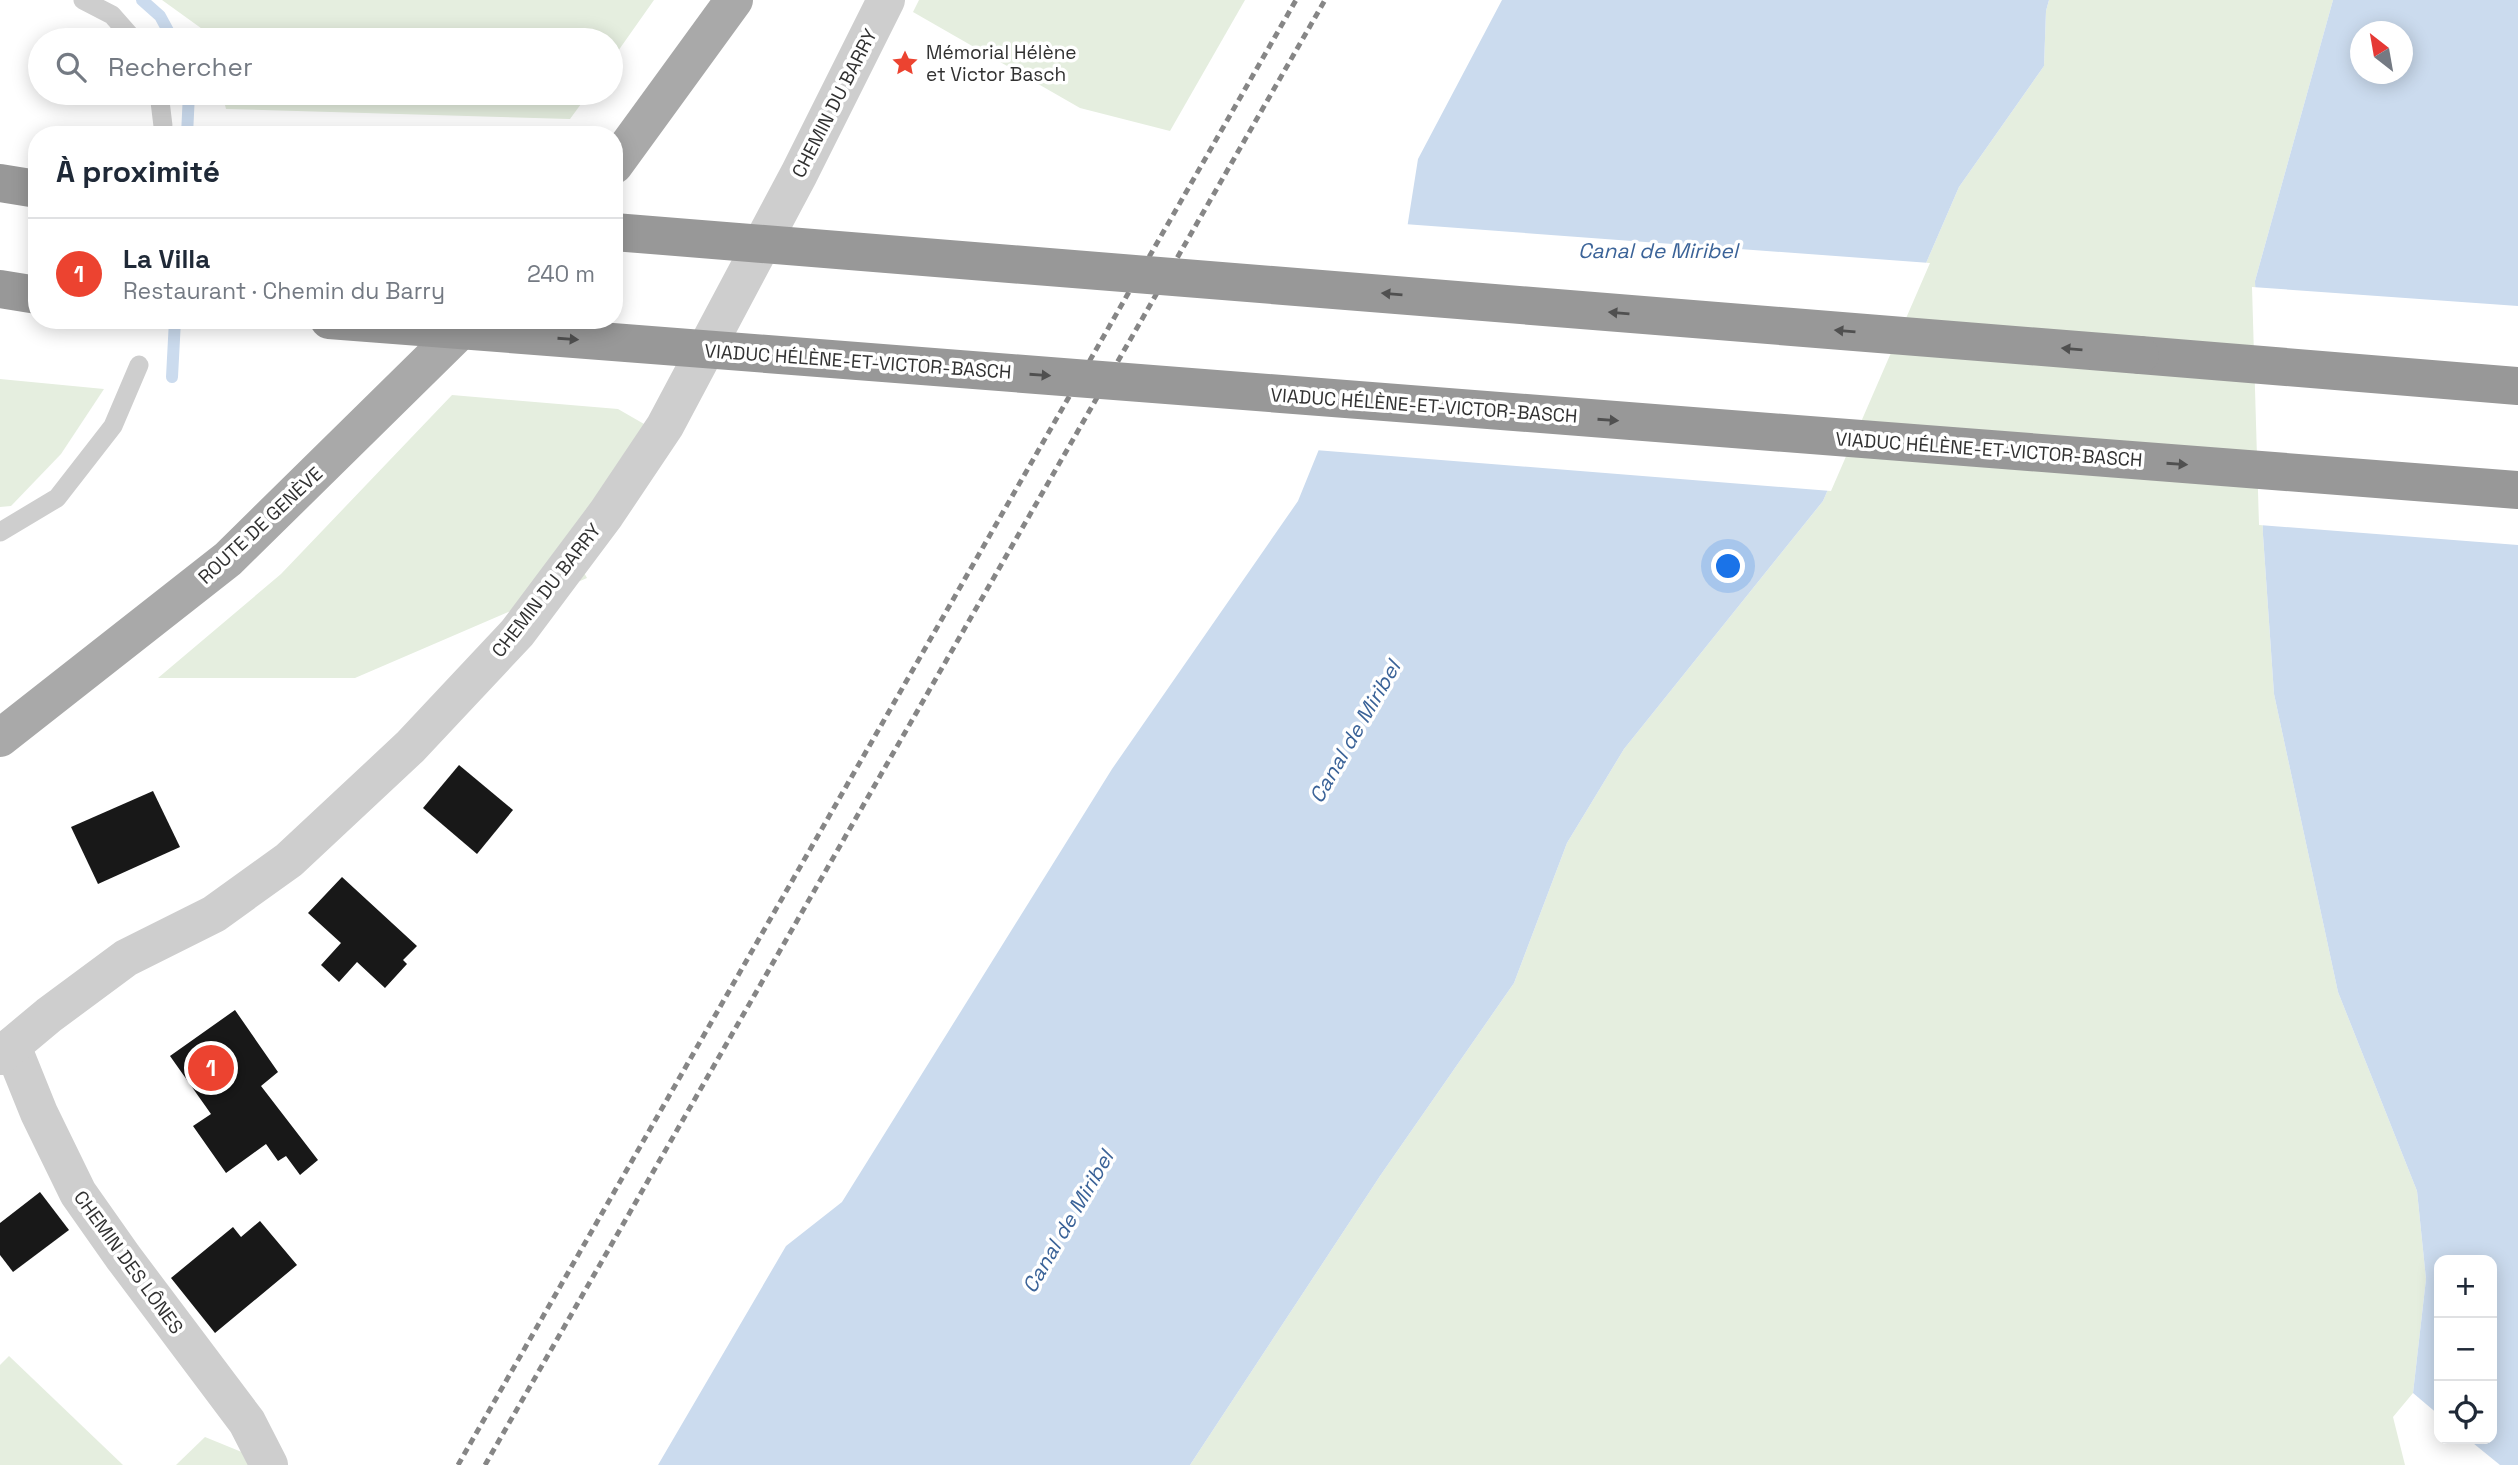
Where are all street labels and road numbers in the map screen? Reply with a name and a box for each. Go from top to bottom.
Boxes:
street label: CHEMIN DU BARRY [786,24,883,182]
street label: VIADUC HÉLÈNE-ET-VICTOR-BASCH [704,338,1012,385]
street label: VIADUC HÉLÈNE-ET-VICTOR-BASCH [1270,382,1578,429]
street label: VIADUC HÉLÈNE-ET-VICTOR-BASCH [1835,426,2143,473]
street label: ROUTE DE GENÈVE [193,461,328,590]
street label: CHEMIN DU BARRY [486,518,607,663]
street label: CHEMIN DES LÔNES [68,1186,189,1339]

